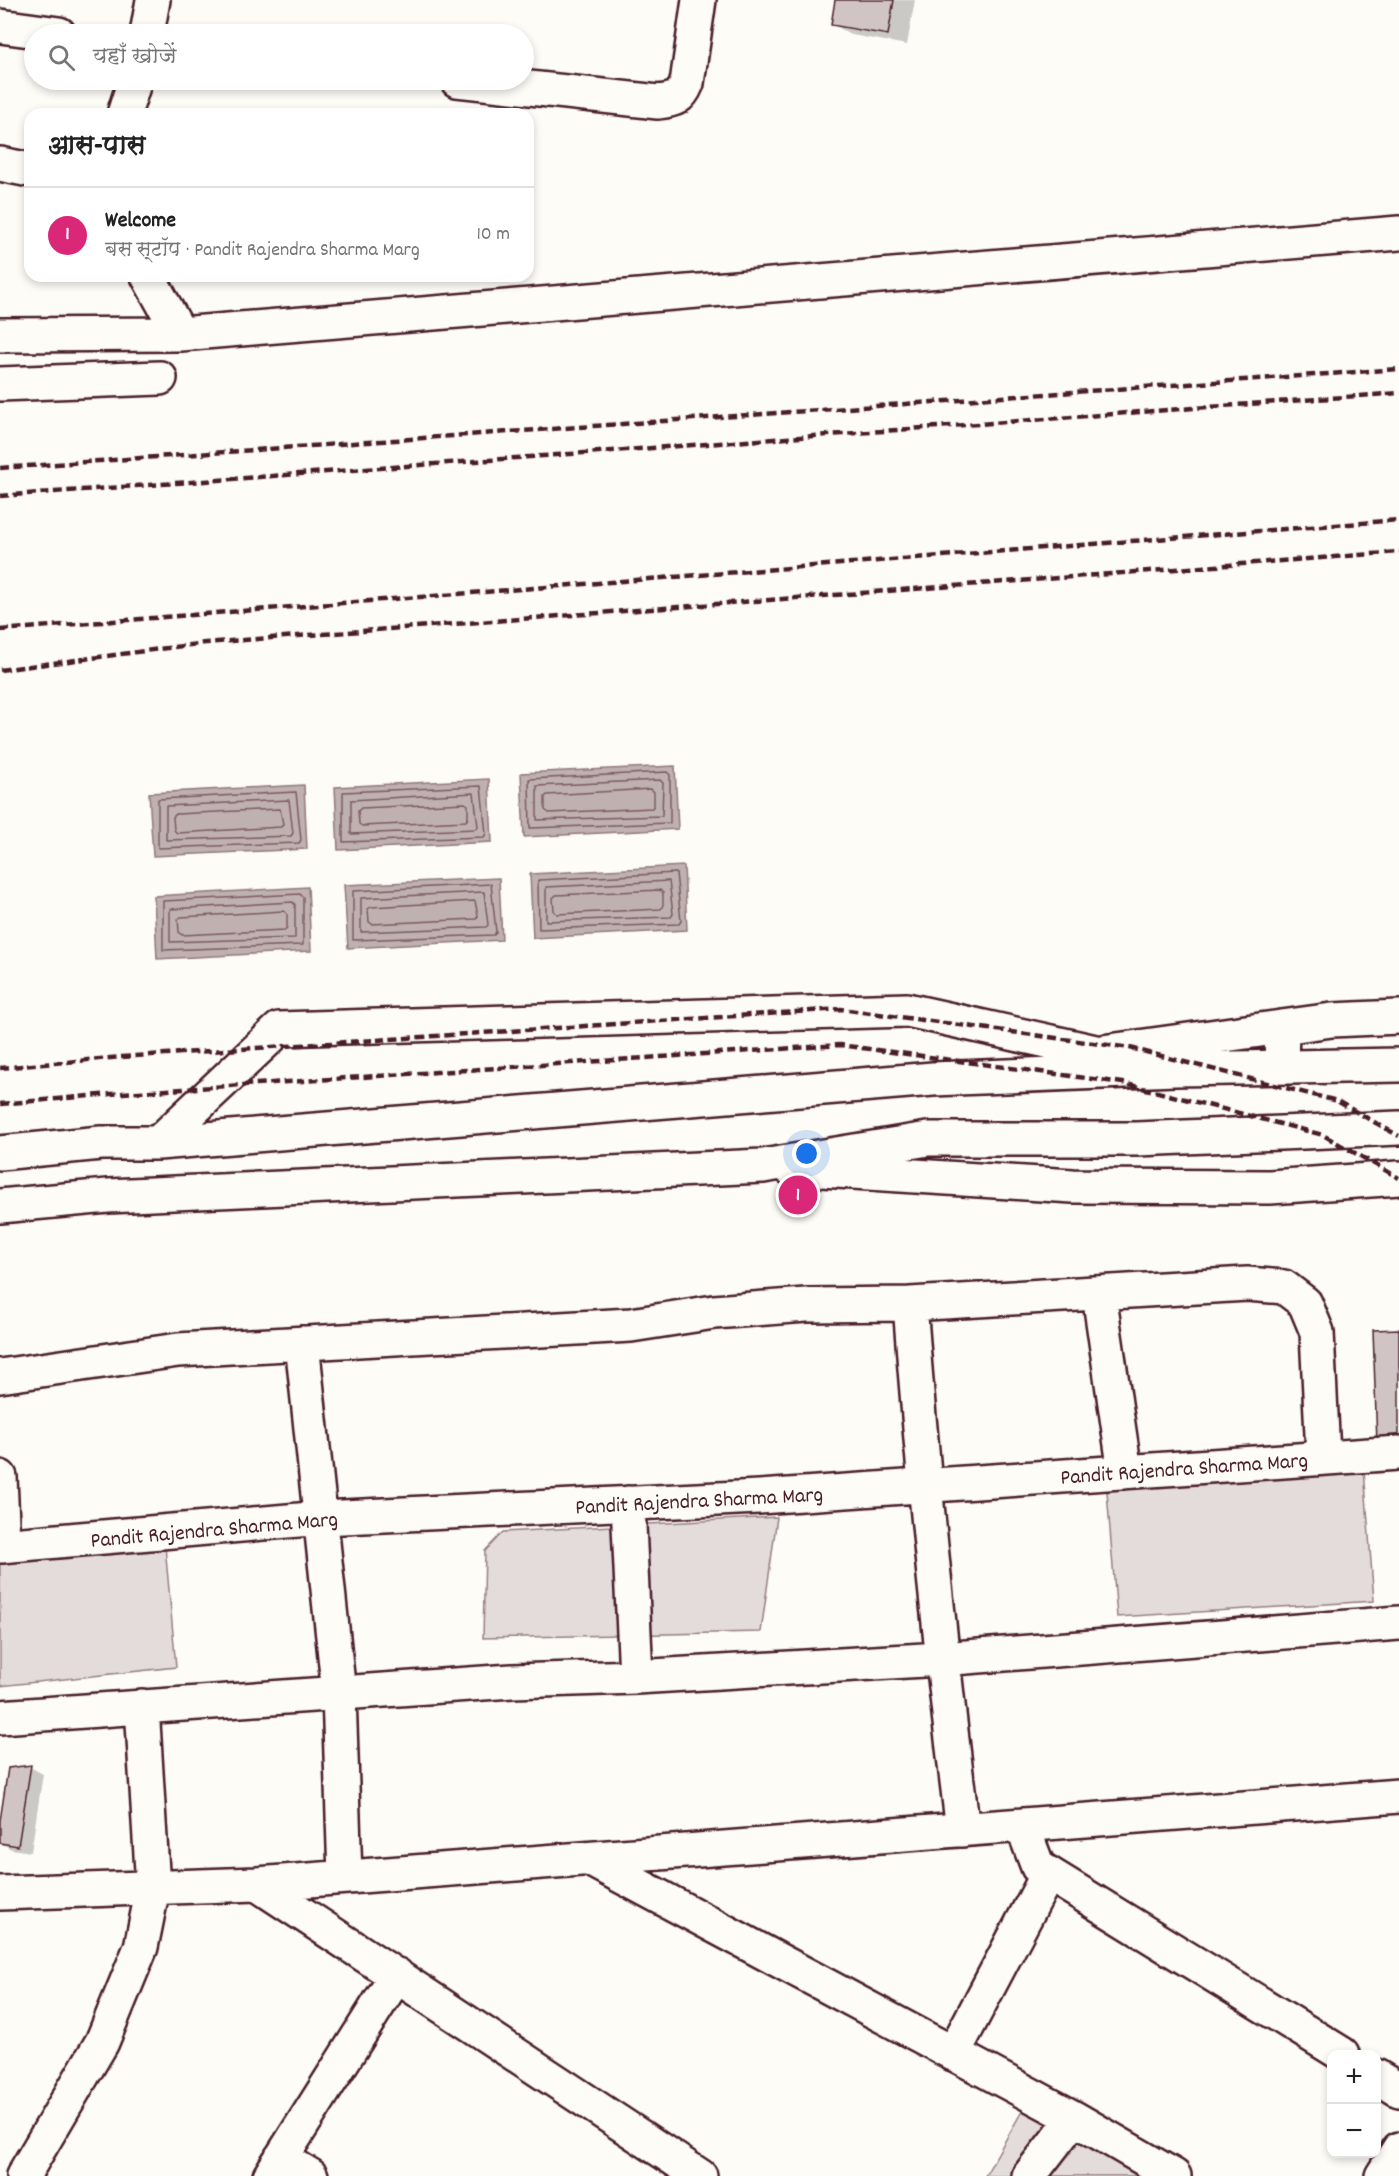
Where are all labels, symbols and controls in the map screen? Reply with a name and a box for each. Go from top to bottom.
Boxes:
search box [24,24,534,90]
icon: search [45,41,78,74]
text: यहाँ खोजें [93,42,176,73]
text: आस-पास [48,129,145,166]
text: Welcome [105,206,176,237]
text: 1 [65,221,70,249]
text: 10 m [476,221,510,249]
text: बस स्टॉप · Pandit Rajendra Sharma Marg [105,237,420,265]
your location [792,1139,821,1168]
pin: 1 [778,1172,818,1218]
street label: Pandit Rajendra Sharma Marg [1059,1446,1309,1495]
street label: Pandit Rajendra Sharma Marg [574,1481,824,1524]
street label: Pandit Rajendra Sharma Marg [89,1505,339,1558]
map controls [1327,2050,1381,2158]
button: + [1327,2050,1381,2104]
button: − [1327,2104,1381,2158]

